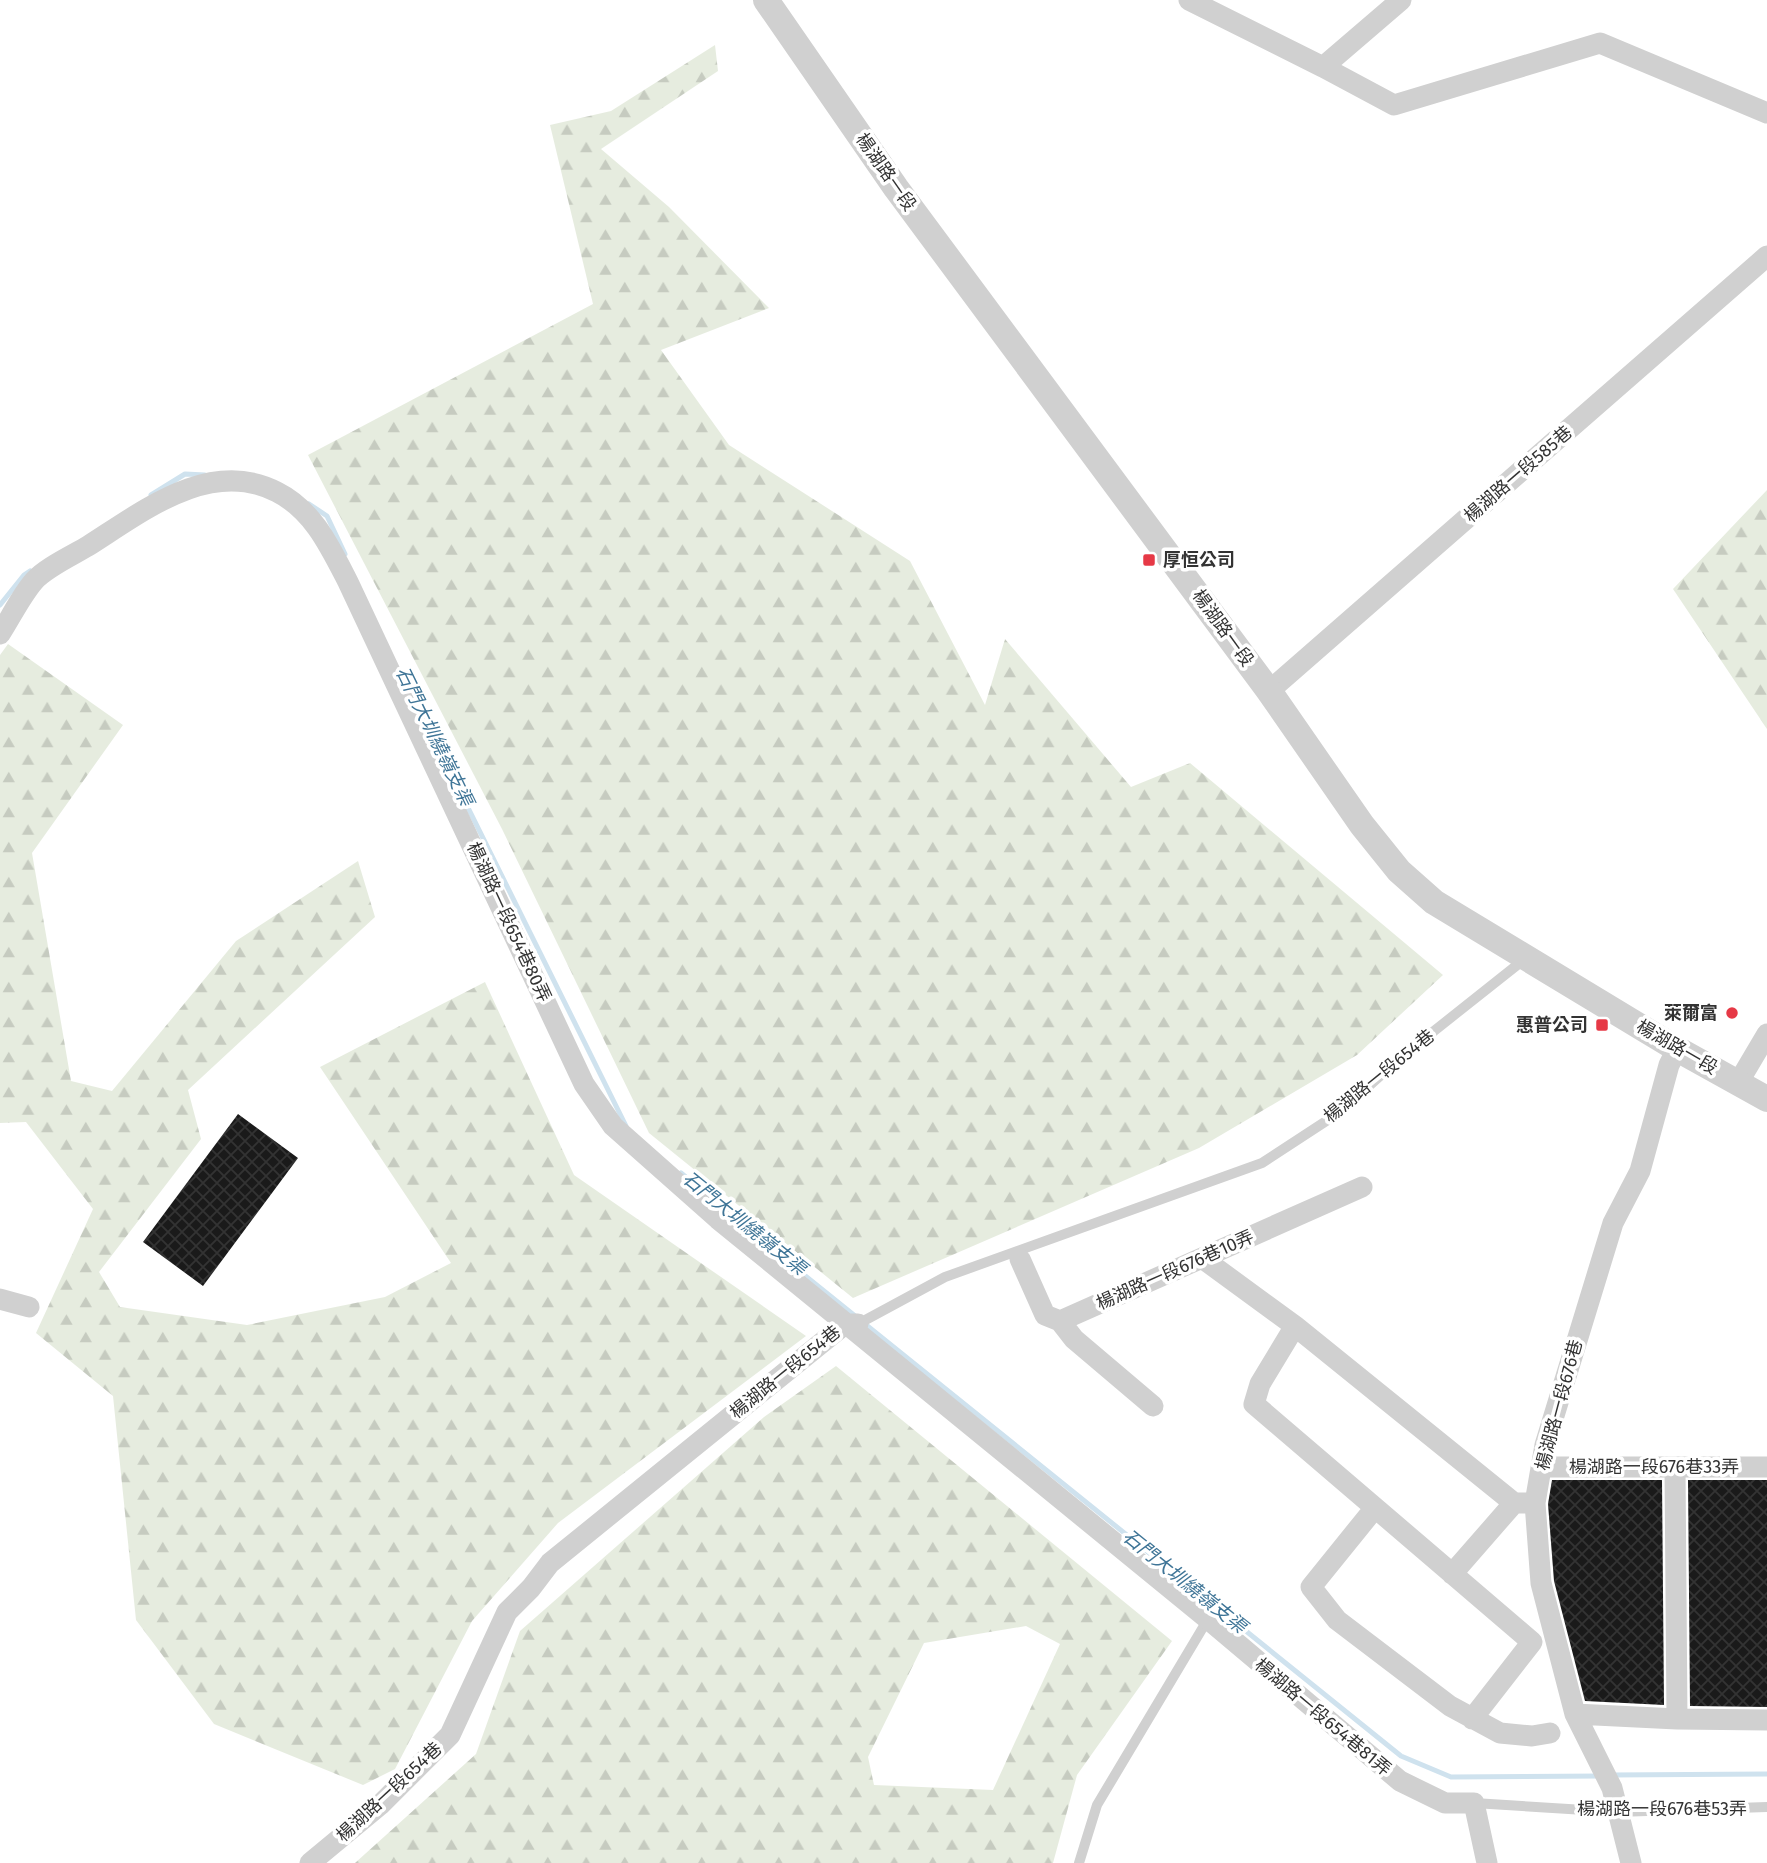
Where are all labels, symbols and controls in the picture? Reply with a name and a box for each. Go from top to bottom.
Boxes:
street label: 楊湖路一段 [851,129,921,215]
street label: 楊湖路一段585巷 [1459,421,1577,527]
place label: 厚恒公司 [1163,549,1235,571]
marker: 厚恒公司 [1141,552,1157,568]
street label: 楊湖路一段 [1188,585,1258,671]
water label: 石門大圳繞嶺支渠 [391,663,480,812]
street label: 楊湖路一段654巷80弄 [462,838,556,1006]
place label: 萊爾富 [1664,1002,1718,1024]
marker: 萊爾富 [1724,1005,1740,1021]
place label: 惠普公司 [1516,1014,1588,1036]
street label: 楊湖路一段 [1633,1015,1721,1079]
marker: 惠普公司 [1594,1017,1610,1033]
street label: 楊湖路一段654巷 [1319,1025,1439,1127]
water label: 石門大圳繞嶺支渠 [678,1167,813,1282]
street label: 楊湖路一段676巷10弄 [1093,1225,1257,1315]
street label: 楊湖路一段654巷 [725,1321,845,1423]
street label: 楊湖路一段676巷 [1531,1337,1587,1473]
street label: 楊湖路一段676巷33弄 [1569,1456,1739,1478]
water label: 石門大圳繞嶺支渠 [1118,1525,1253,1640]
street label: 楊湖路一段654巷81弄 [1250,1654,1396,1780]
street label: 楊湖路一段654巷 [332,1738,446,1846]
street label: 楊湖路一段676巷53弄 [1577,1798,1747,1820]

